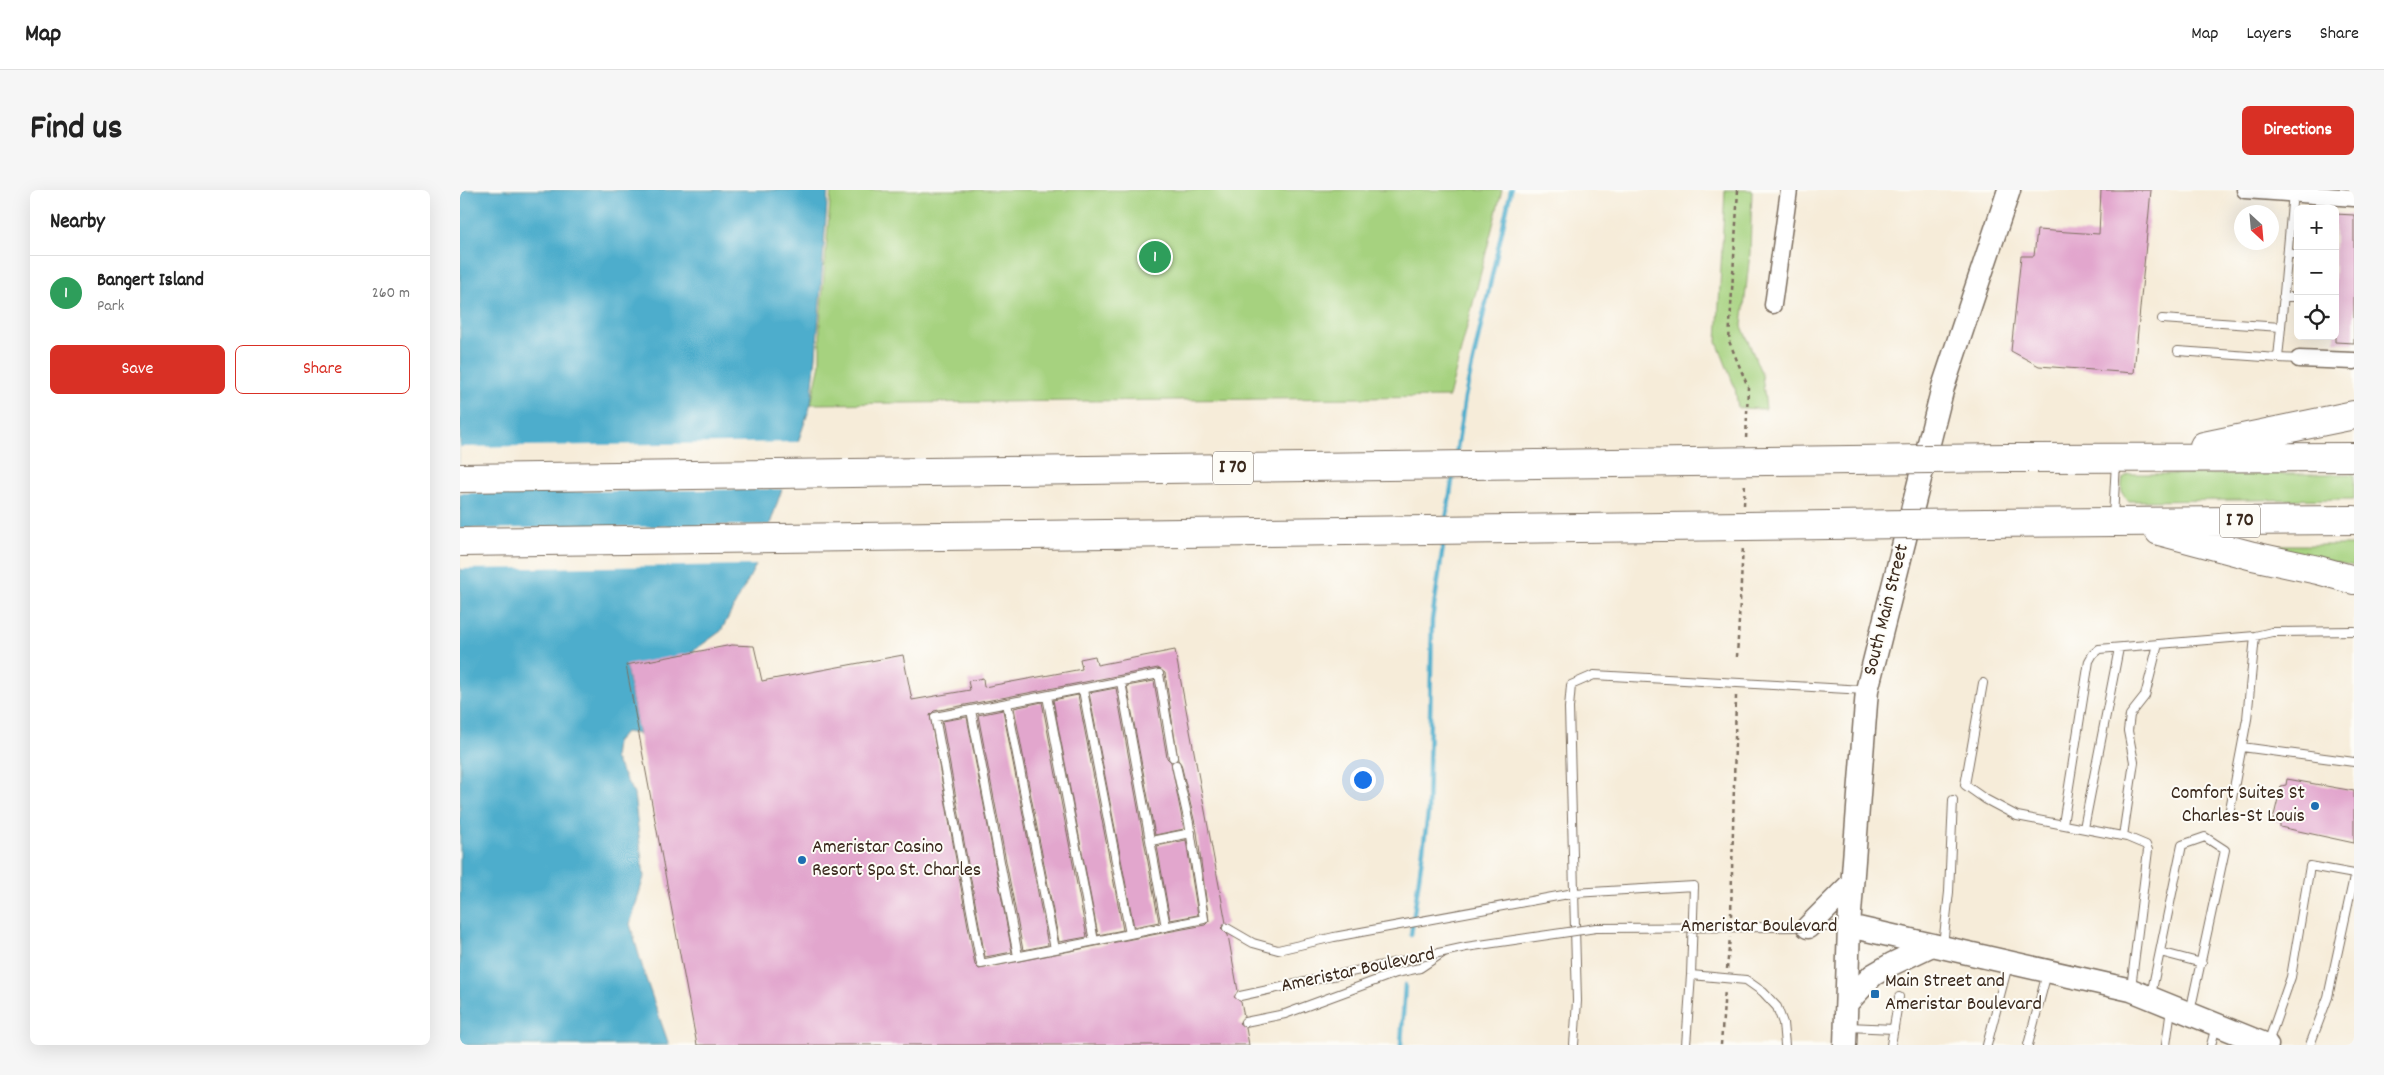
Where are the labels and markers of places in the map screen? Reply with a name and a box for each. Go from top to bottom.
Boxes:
pin: 1 [1139,238,1171,276]
place label: Comfort Suites St Charles-St Louis [2171,780,2305,831]
marker: Comfort Suites St Charles-St Louis [2309,800,2321,812]
place label: Ameristar Casino Resort Spa St. Charles [812,834,981,885]
marker: Ameristar Casino Resort Spa St. Charles [796,854,808,866]
place label: Main Street and Ameristar Boulevard [1885,968,2042,1019]
marker: Main Street and Ameristar Boulevard [1869,988,1881,1000]

